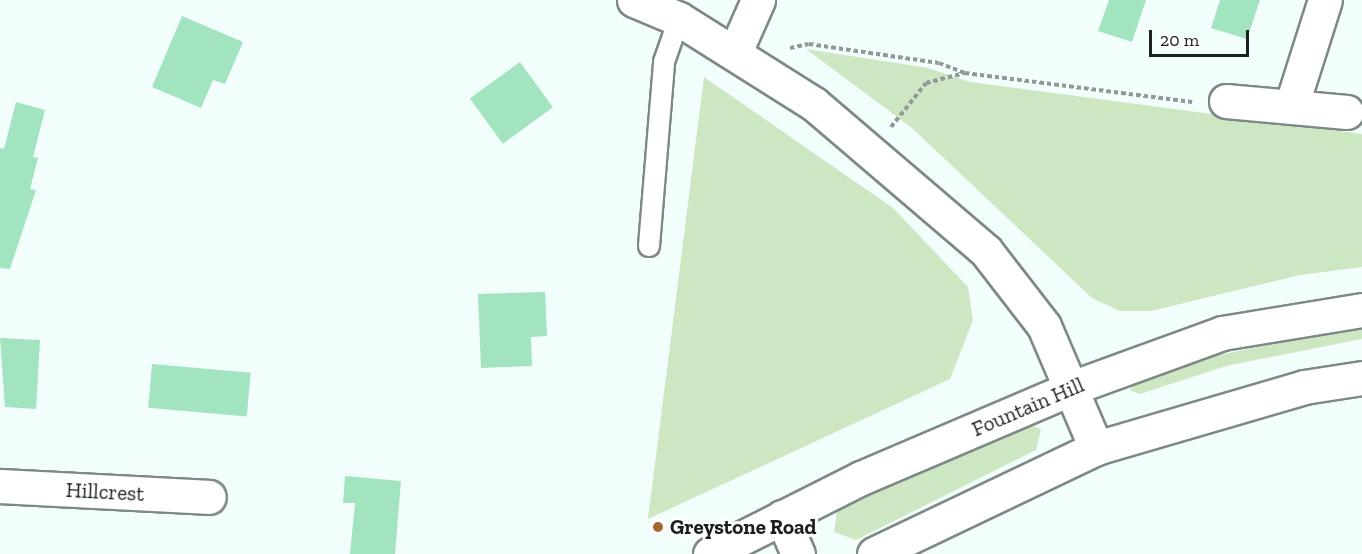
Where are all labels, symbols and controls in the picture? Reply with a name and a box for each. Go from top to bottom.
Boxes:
scale bar [1152,18,1252,56]
text: 20 m [1160,29,1199,51]
street label: Fountain Hill [968,372,1088,442]
street label: Hillcrest [65,477,145,507]
place label: Greystone Road [670,514,817,540]
marker: Greystone Road [651,520,665,534]

